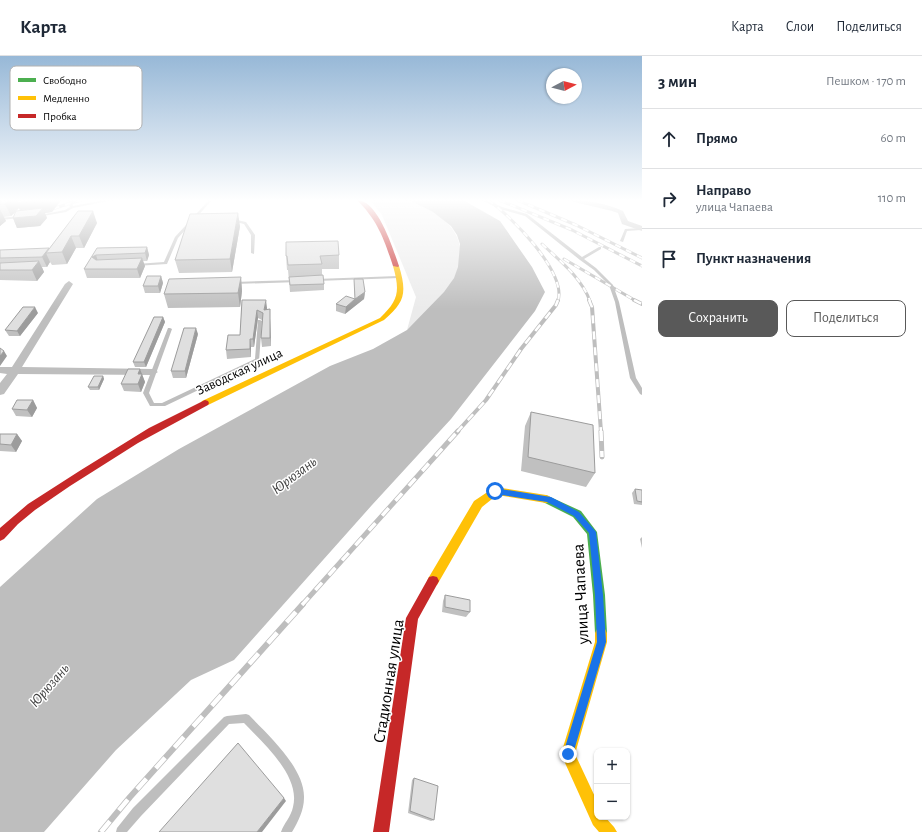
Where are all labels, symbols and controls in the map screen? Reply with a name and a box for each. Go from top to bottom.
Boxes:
text: Карта [20,18,67,37]
text: Карта [731,20,764,34]
text: Слои [786,20,814,34]
text: Поделиться [836,20,902,34]
legend [10,66,142,130]
north arrow [546,68,582,104]
text: 3 мин [658,73,697,90]
text: Свободно [43,75,87,86]
text: Пешком · 170 m [826,75,906,88]
text: Медленно [43,93,90,104]
text: Пробка [43,111,76,122]
icon: ahead [658,128,680,150]
text: Прямо [696,131,738,146]
text: 60 m [880,132,906,145]
text: Направо [696,183,751,198]
icon: right [658,188,680,210]
text: 110 m [878,192,906,205]
text: улица Чапаева [696,201,773,214]
icon: arrive [658,248,680,270]
text: Пункт назначения [696,251,811,266]
button: Сохранить [658,300,778,337]
button: Поделиться [786,300,906,337]
street label: Заводская улица [194,346,285,398]
water label: Юрюзань [269,454,320,497]
route start [486,482,504,500]
street label: улица Чапаева [569,543,593,646]
street label: Стадионная улица [370,618,408,744]
water label: Юрюзань [27,661,72,710]
route end [559,745,577,763]
map controls [594,748,630,820]
button: + [594,748,630,784]
button: − [594,784,630,820]

